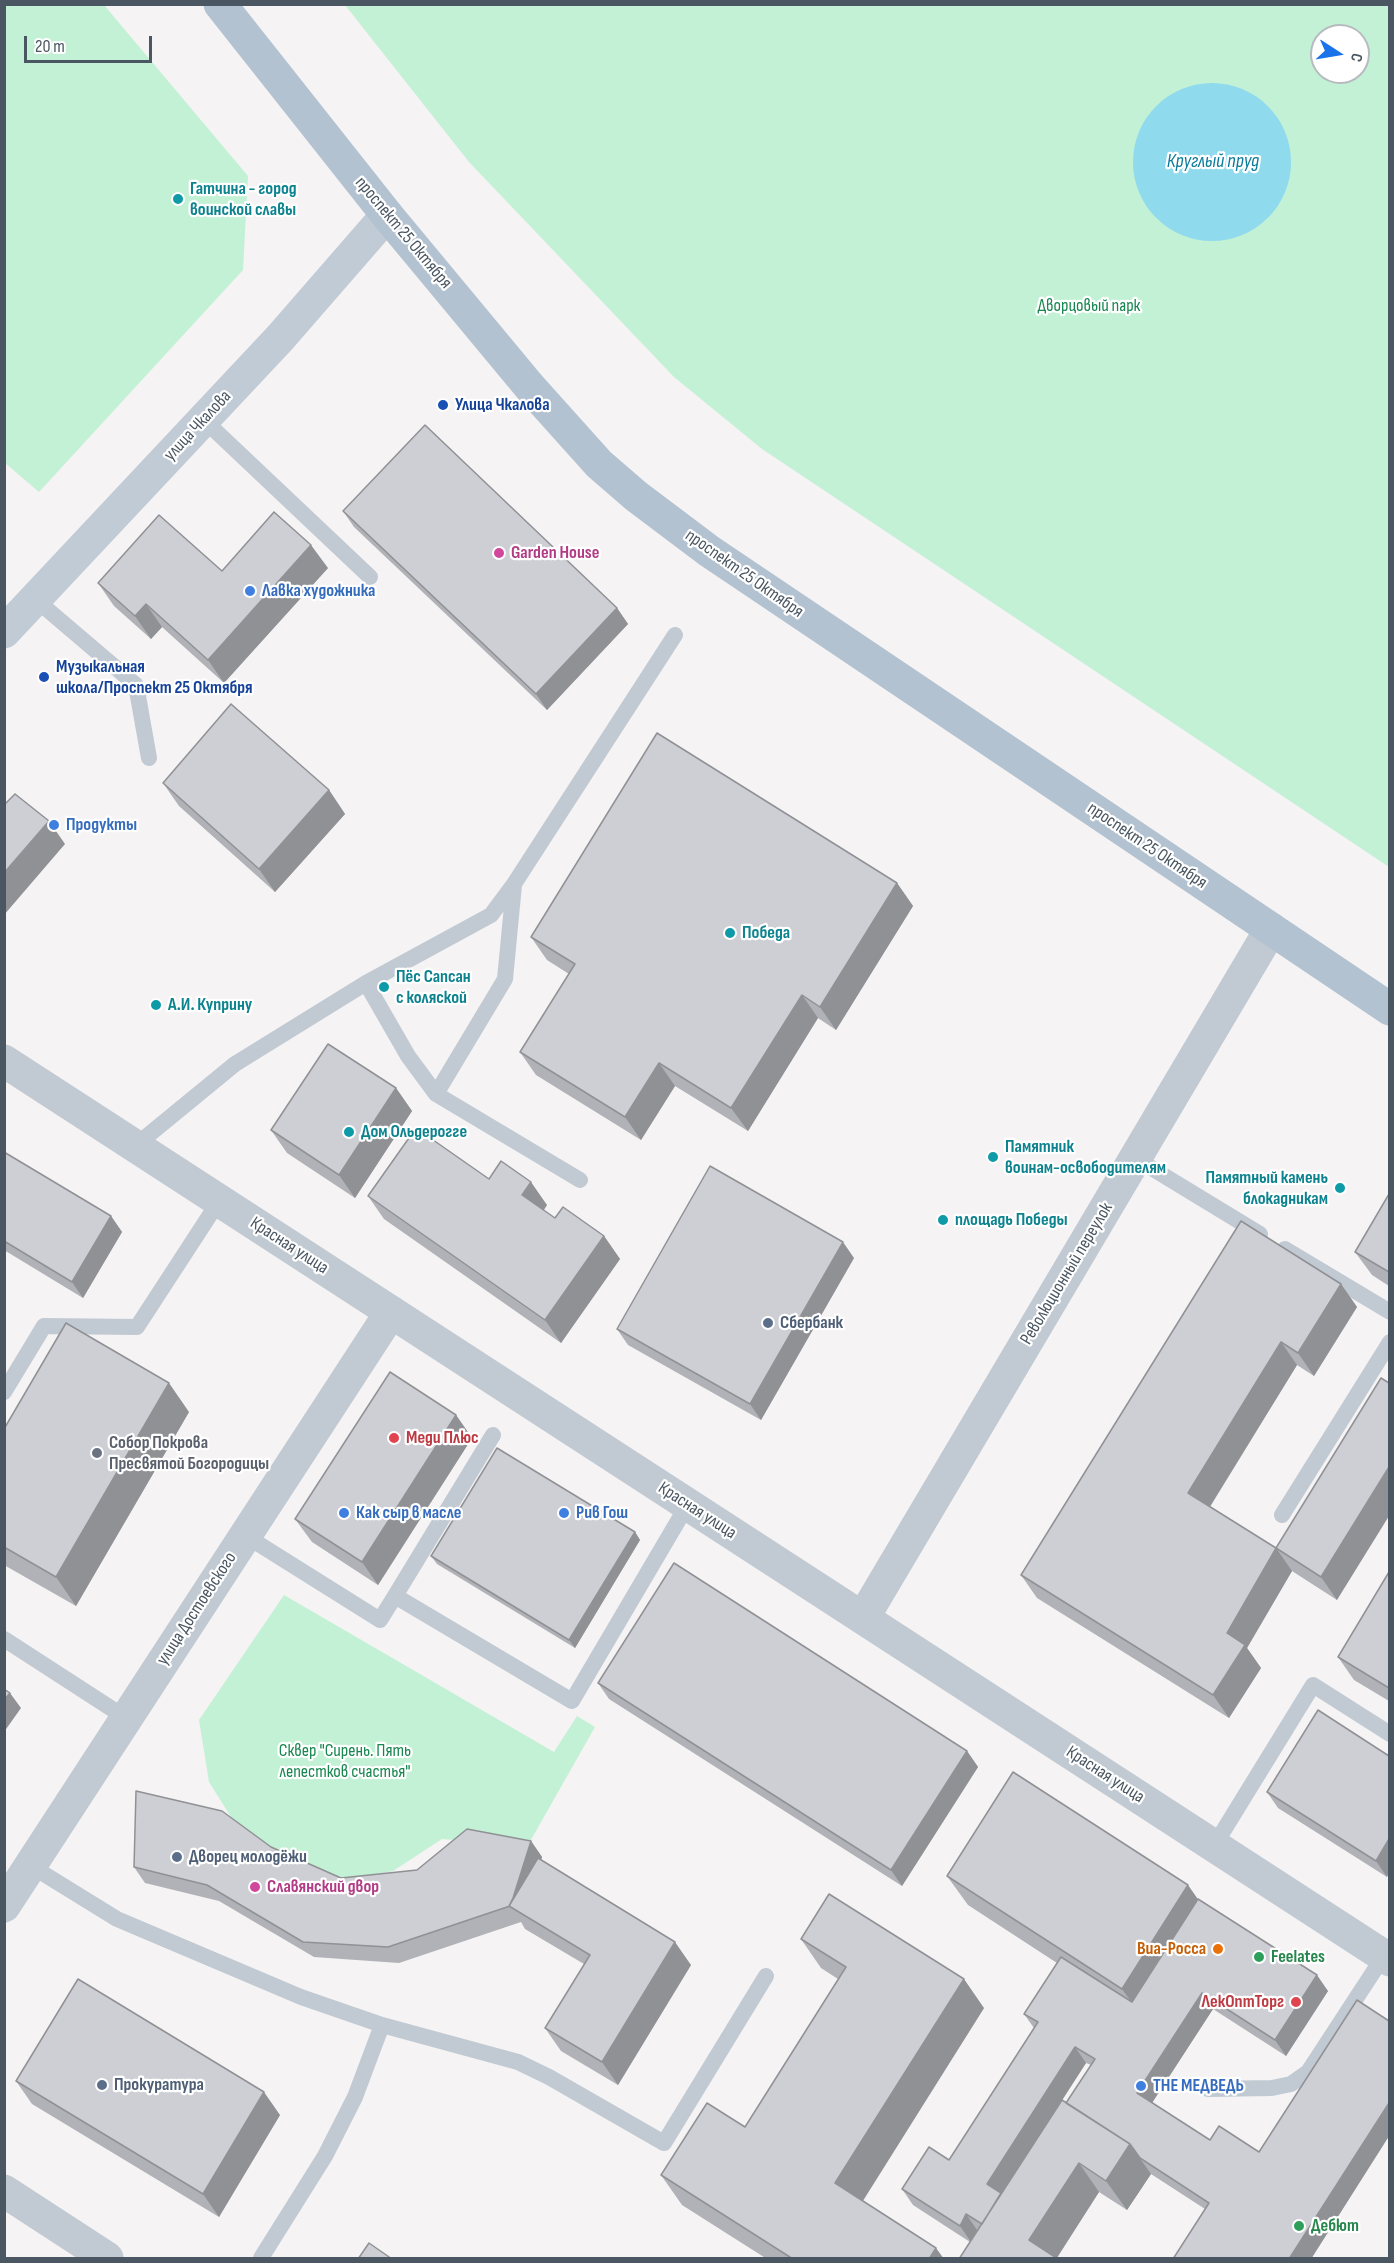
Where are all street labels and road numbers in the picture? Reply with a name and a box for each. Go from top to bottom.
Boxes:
street label: проспект 25 Октября [350,173,456,293]
street label: улица Чкалова [160,386,236,466]
street label: проспект 25 Октября [681,525,807,623]
street label: проспект 25 Октября [1083,798,1211,894]
street label: Революционный переулок [1016,1199,1118,1349]
street label: Красная улица [246,1213,332,1279]
street label: Красная улица [654,1478,740,1544]
street label: улица Достоевского [152,1548,242,1670]
street label: Красная улица [1062,1742,1148,1808]

